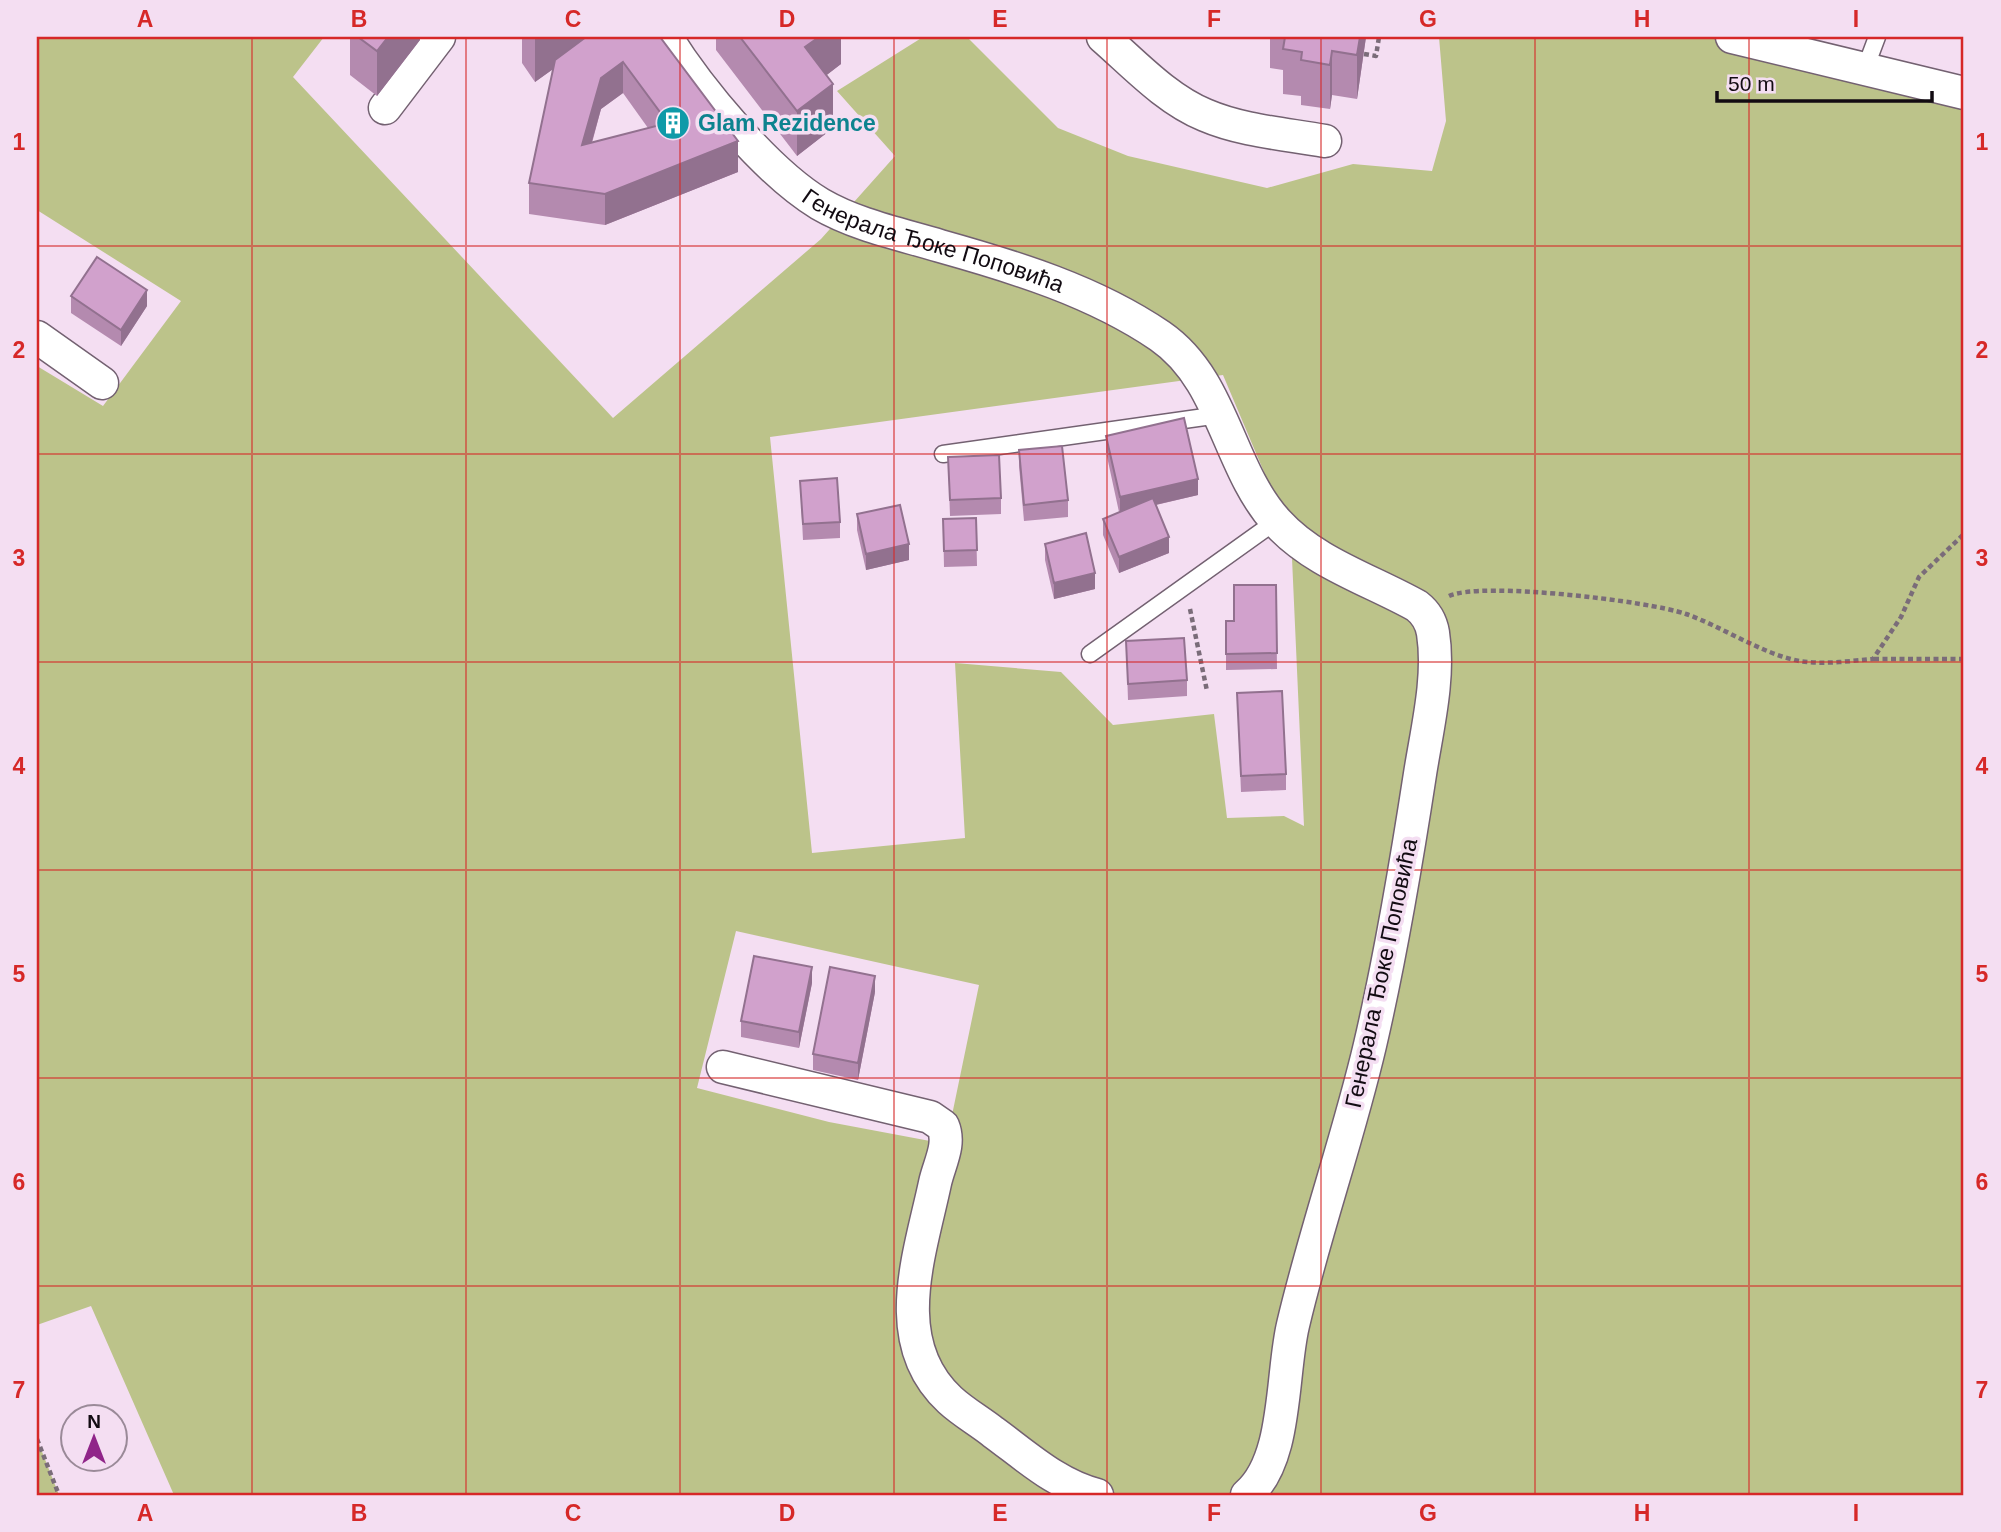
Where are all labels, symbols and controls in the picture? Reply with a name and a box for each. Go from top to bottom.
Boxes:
text: A [137,6,153,32]
text: B [351,6,367,32]
text: C [565,6,581,32]
text: D [779,6,795,32]
text: E [992,6,1008,32]
text: F [1207,6,1221,32]
text: G [1419,6,1437,32]
text: H [1634,6,1650,32]
text: I [1853,6,1859,32]
scale bar [1717,60,1933,104]
text: 50 m [1728,72,1775,95]
building icon: Glam Rezidence [654,104,692,142]
place label: Glam Rezidence [698,110,876,136]
text: 1 [13,129,26,155]
text: 1 [1976,129,1989,155]
street label: Генерала Ђоке Поповића [797,183,1068,298]
text: 2 [13,337,25,363]
text: 2 [1976,337,1988,363]
text: 3 [13,545,25,571]
text: 3 [1976,545,1988,571]
text: 4 [13,753,26,779]
text: 4 [1976,753,1989,779]
street label: Генерала Ђоке Поповића [1340,836,1422,1110]
text: 5 [13,961,26,987]
text: 5 [1976,961,1989,987]
text: 6 [13,1169,25,1195]
text: 6 [1976,1169,1988,1195]
text: 7 [13,1377,25,1403]
text: 7 [1976,1377,1988,1403]
north arrow [60,1402,130,1472]
text: N [87,1411,101,1432]
text: A [137,1500,153,1526]
text: B [351,1500,367,1526]
text: C [565,1500,581,1526]
text: D [779,1500,795,1526]
text: E [992,1500,1008,1526]
text: F [1207,1500,1221,1526]
text: G [1419,1500,1437,1526]
text: H [1634,1500,1650,1526]
text: I [1853,1500,1859,1526]

